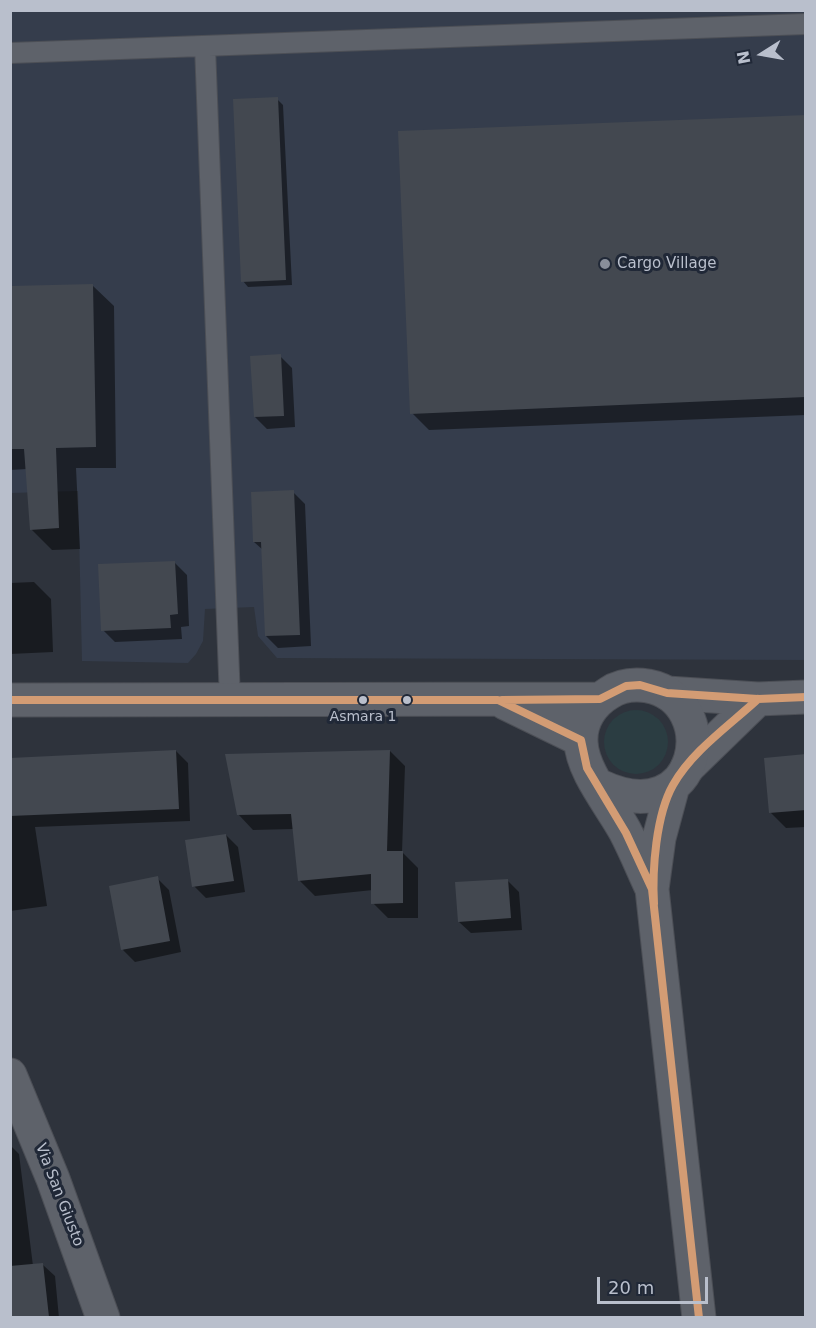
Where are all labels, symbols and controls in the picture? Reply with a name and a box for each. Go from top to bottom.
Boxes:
north arrow [732,24,792,84]
text: N [733,49,754,66]
place label: Cargo Village [617,255,716,273]
marker: Cargo Village [598,257,612,271]
marker: Asmara 1 [357,694,369,706]
unlabelled marker [401,694,413,706]
place label: Asmara 1 [330,709,396,725]
street label: Via San Giusto [31,1141,87,1249]
scale bar [600,1265,711,1303]
text: 20 m [608,1277,654,1298]

